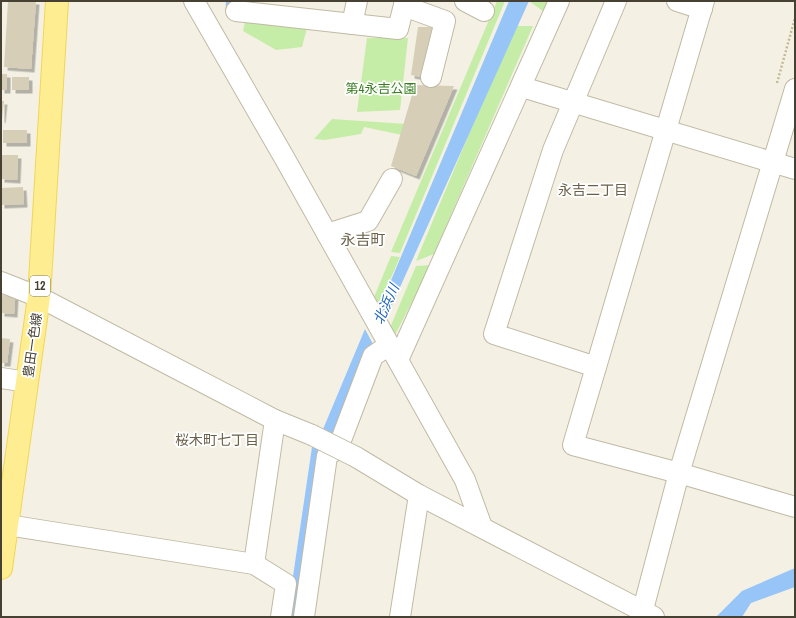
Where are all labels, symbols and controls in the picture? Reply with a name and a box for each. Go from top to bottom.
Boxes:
park label: 第4永吉公園 [346,80,416,97]
district label: 永吉二丁目 [558,181,628,199]
district label: 永吉町 [340,229,386,250]
road number: 12 [30,276,50,296]
water label: 北浜川 [369,279,404,327]
street label: 豊田一色線 [20,312,45,378]
district label: 桜木町七丁目 [175,431,259,449]

